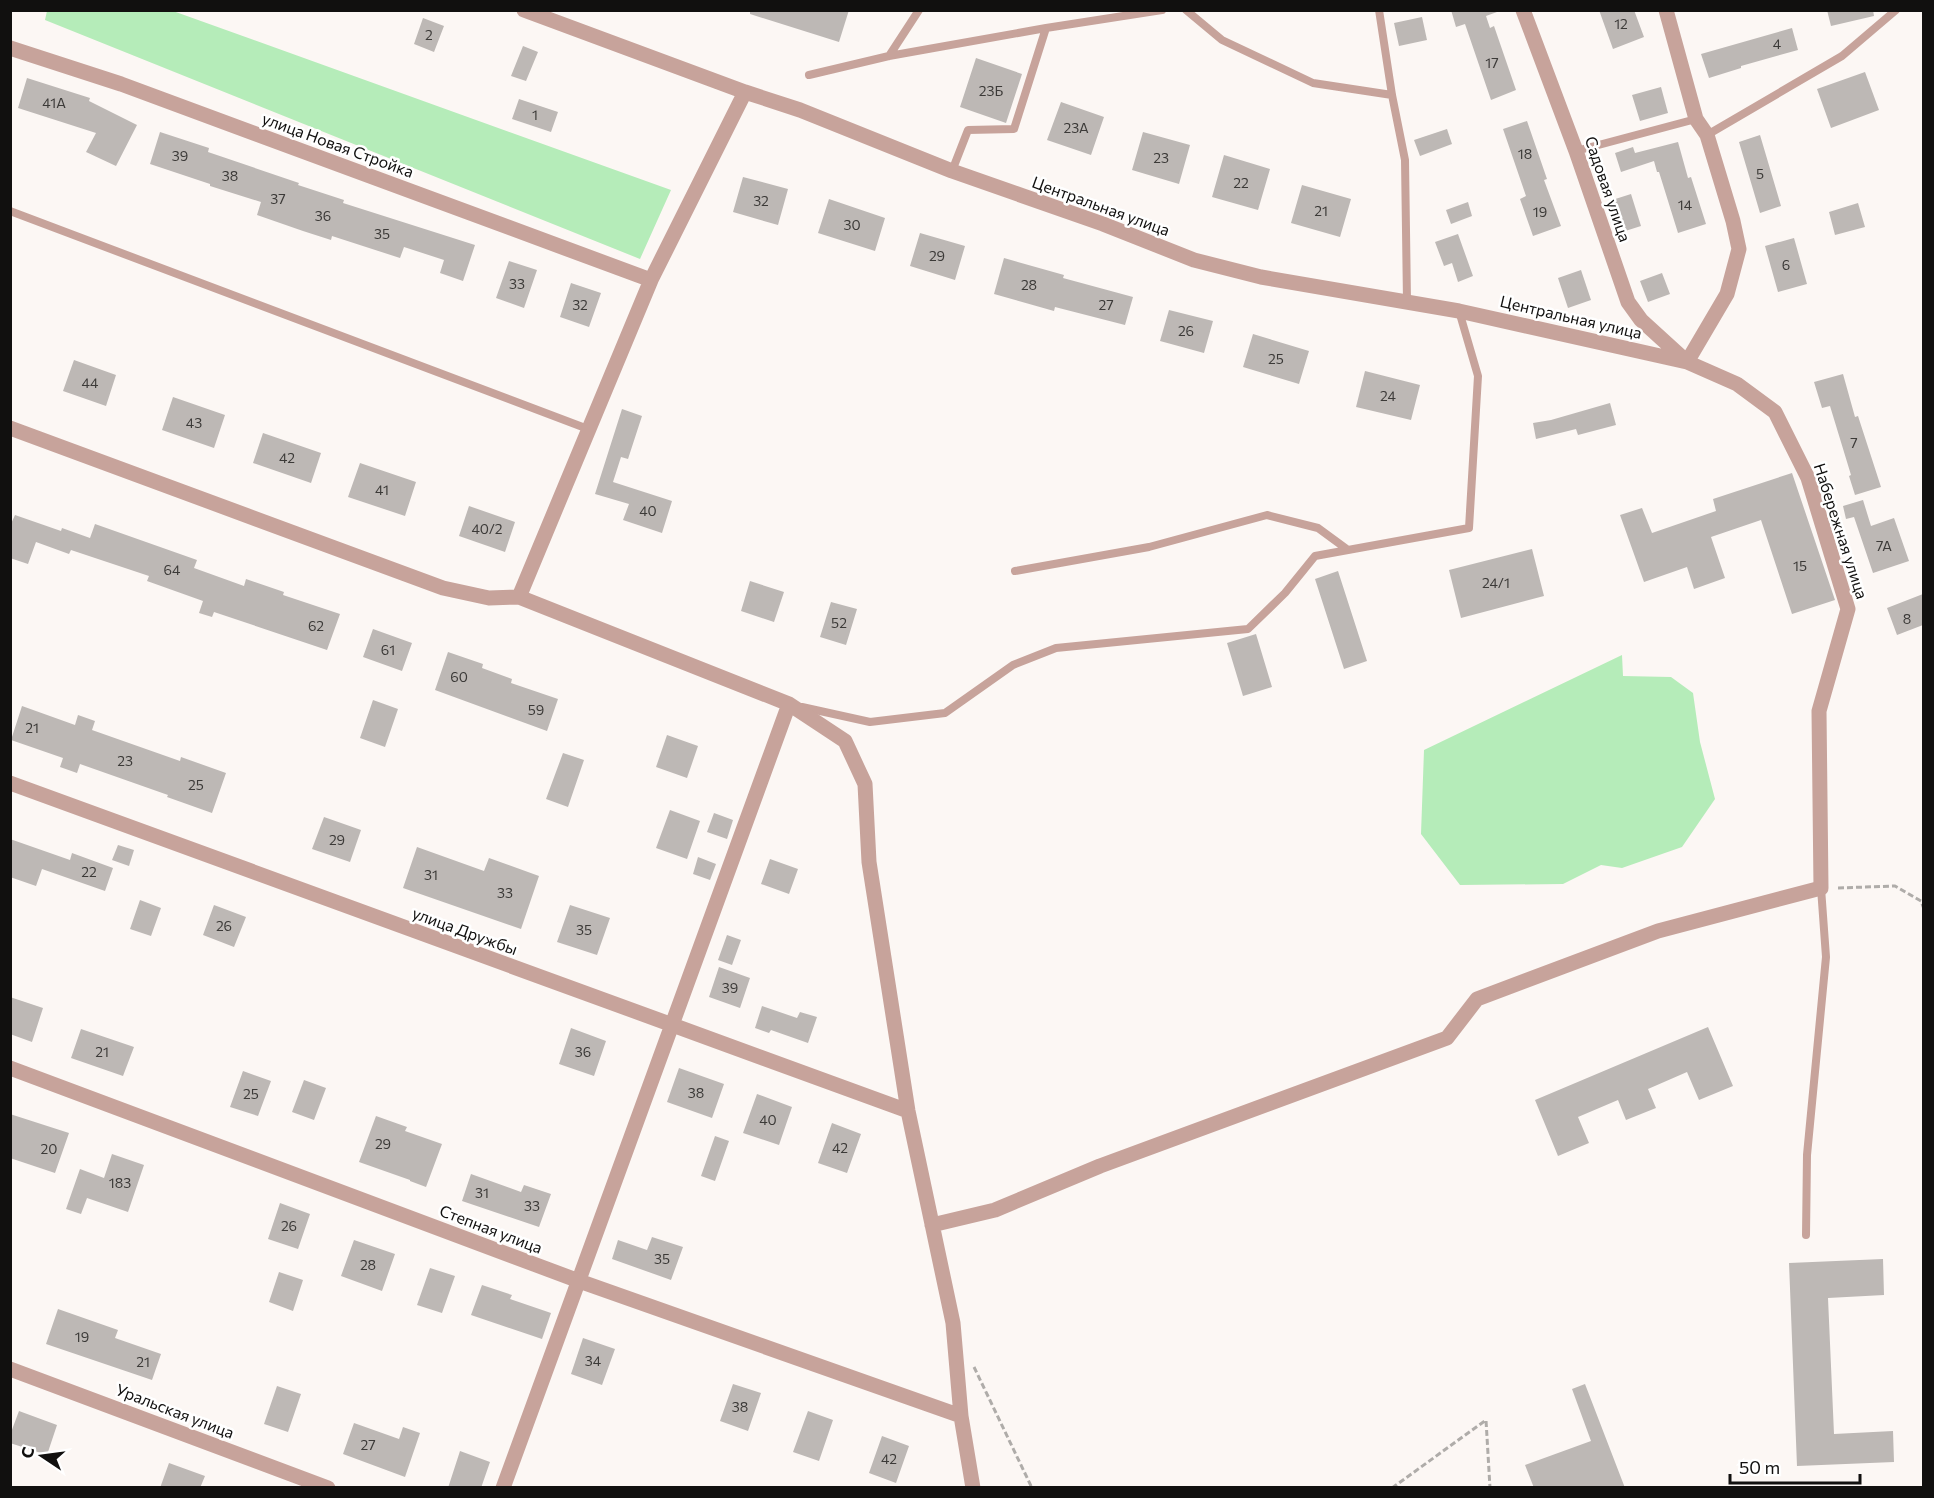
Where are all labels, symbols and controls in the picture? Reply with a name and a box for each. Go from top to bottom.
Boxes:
house number: 12 [1614,15,1628,32]
house number: 2 [425,26,433,43]
house number: 4 [1773,35,1782,52]
house number: 17 [1485,54,1499,71]
house number: 23Б [979,82,1003,99]
house number: 41А [42,94,66,111]
house number: 1 [532,106,538,123]
street label: улица Новая Стройка [260,108,417,181]
house number: 23А [1063,119,1089,136]
street label: Садовая улица [1582,134,1635,244]
house number: 18 [1518,145,1532,162]
house number: 39 [172,147,188,164]
house number: 23 [1153,149,1169,166]
house number: 5 [1756,165,1764,182]
house number: 38 [222,167,238,184]
street label: Центральная улица [1030,172,1173,239]
house number: 22 [1233,174,1249,191]
house number: 37 [270,190,286,207]
house number: 32 [753,192,769,209]
house number: 14 [1678,196,1693,213]
house number: 21 [1314,202,1328,219]
house number: 19 [1533,203,1547,220]
house number: 36 [315,207,331,224]
house number: 30 [843,216,861,233]
house number: 35 [374,225,390,242]
house number: 29 [929,247,945,264]
house number: 6 [1782,256,1790,273]
house number: 33 [509,275,525,292]
house number: 28 [1021,276,1037,293]
street label: Центральная улица [1498,291,1644,342]
house number: 32 [572,296,588,313]
house number: 27 [1098,296,1114,313]
house number: 26 [1178,322,1194,339]
house number: 25 [1268,350,1284,367]
house number: 44 [82,374,99,391]
house number: 24 [1380,387,1397,404]
house number: 43 [186,414,202,431]
house number: 7 [1850,434,1858,451]
house number: 42 [279,449,295,466]
street label: Набережная улица [1811,461,1872,601]
house number: 41 [375,481,389,498]
house number: 40 [639,502,657,519]
house number: 40/2 [471,520,503,537]
house number: 7А [1876,537,1892,554]
house number: 15 [1793,557,1807,574]
house number: 64 [164,561,181,578]
house number: 24/1 [1482,574,1510,591]
house number: 8 [1903,610,1911,627]
house number: 52 [831,614,847,631]
house number: 62 [308,617,324,634]
house number: 61 [381,641,395,658]
house number: 60 [450,668,468,685]
house number: 59 [528,701,544,718]
house number: 21 [25,719,39,736]
house number: 23 [117,752,133,769]
house number: 25 [188,776,204,793]
house number: 29 [329,831,345,848]
house number: 22 [81,863,97,880]
house number: 31 [424,866,438,883]
house number: 33 [497,884,513,901]
street label: улица Дружбы [410,903,520,958]
house number: 26 [216,917,232,934]
house number: 35 [576,921,592,938]
house number: 39 [722,979,738,996]
house number: 21 [95,1043,109,1060]
house number: 36 [575,1043,591,1060]
house number: 38 [688,1084,704,1101]
house number: 25 [243,1085,259,1102]
house number: 40 [759,1111,777,1128]
house number: 29 [375,1135,391,1152]
house number: 42 [832,1139,848,1156]
house number: 20 [41,1140,57,1157]
house number: 183 [109,1174,131,1191]
house number: 31 [475,1184,489,1201]
house number: 33 [524,1197,540,1214]
street label: Степная улица [437,1200,545,1257]
house number: 26 [281,1217,297,1234]
house number: 35 [654,1250,670,1267]
house number: 28 [360,1256,376,1273]
house number: 19 [75,1328,89,1345]
house number: 34 [585,1352,602,1369]
house number: 21 [136,1353,150,1370]
street label: Уральская улица [113,1379,237,1442]
house number: 38 [732,1398,748,1415]
north arrow [12,1426,72,1486]
house number: 27 [360,1436,376,1453]
text: С [16,1445,37,1460]
scale bar [1730,1447,1860,1485]
house number: 42 [881,1450,897,1467]
text: 50 m [1739,1456,1780,1478]

